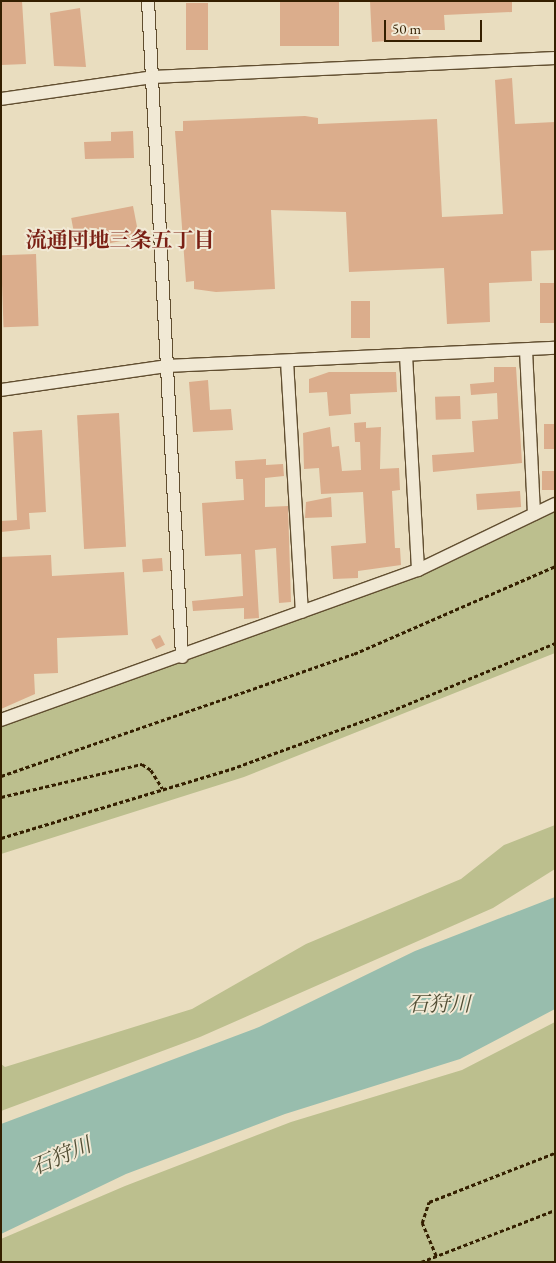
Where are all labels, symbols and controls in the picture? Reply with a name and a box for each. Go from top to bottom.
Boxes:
scale bar [386,10,484,42]
text: 50 m [392,19,421,38]
district label: 流通団地三条五丁目 [26,227,214,253]
water label: 石狩川 [408,991,470,1017]
water label: 石狩川 [27,1132,95,1180]

